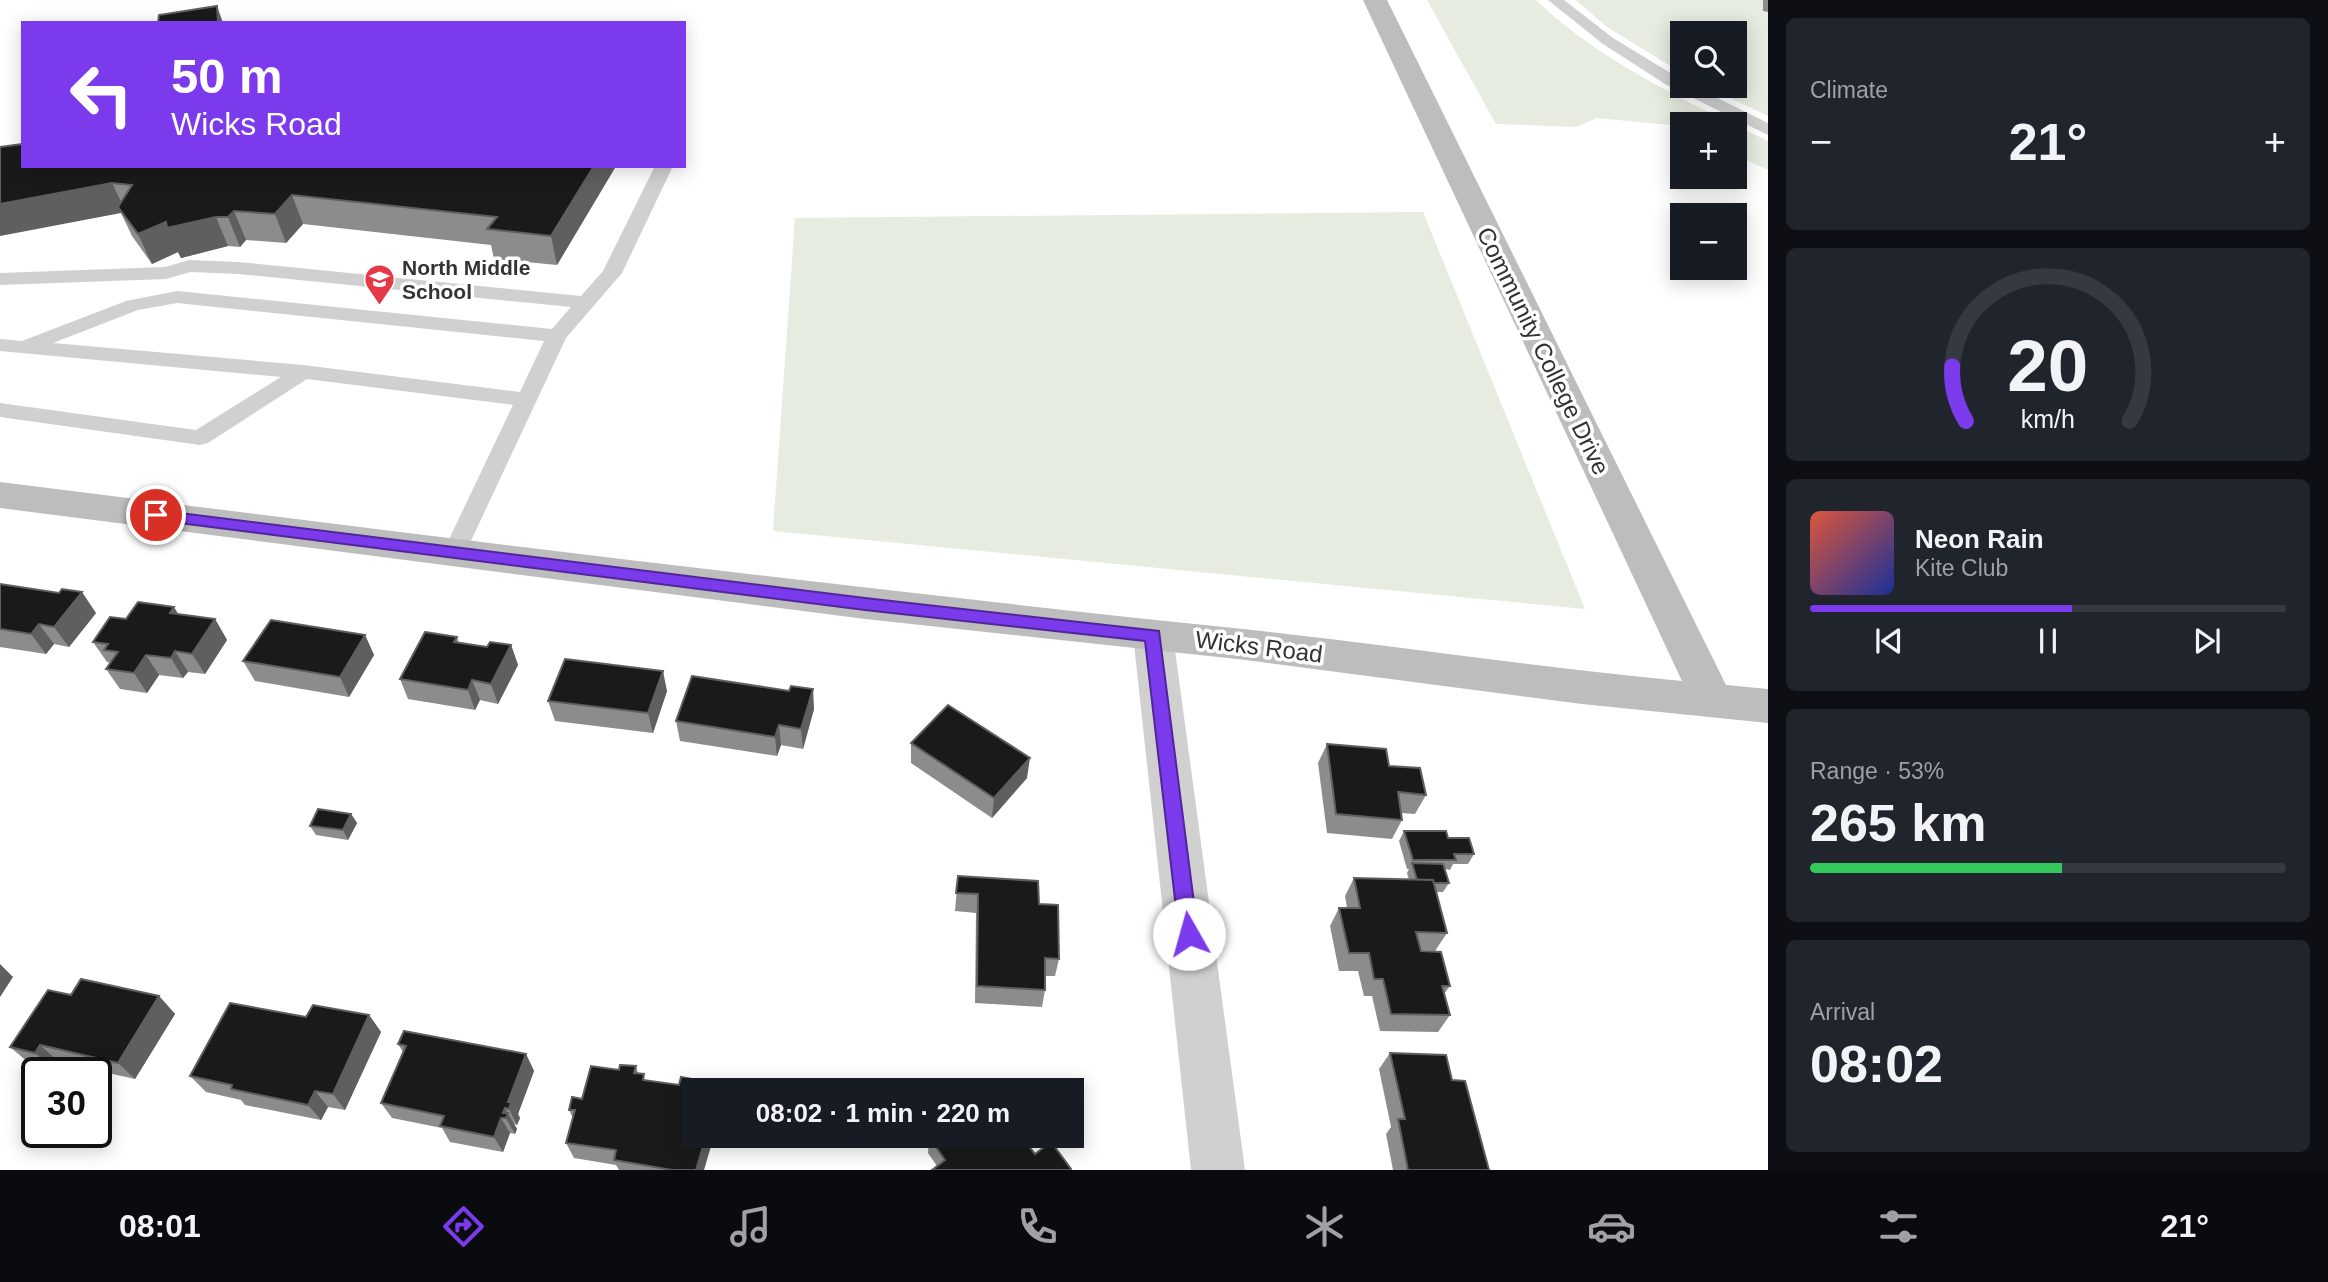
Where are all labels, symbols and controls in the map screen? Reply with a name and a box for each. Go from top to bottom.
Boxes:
map controls [1670,21,1747,280]
button: search [1670,21,1747,98]
icon: left [56,49,147,140]
text: 50 m [171,49,283,103]
text: Climate [1810,77,1888,103]
text: Wicks Road [171,106,342,142]
button: + [1670,112,1747,189]
text: 21° [2009,113,2087,171]
text: − [1810,121,1832,163]
text: + [2264,121,2286,163]
button: − [1670,203,1747,280]
street label: Community College Drive [1472,223,1615,479]
place label: North Middle School [402,256,530,303]
school or university icon: North Middle School [362,263,396,307]
text: 20 [2008,325,2088,406]
text: km/h [2021,404,2075,432]
pin [126,485,186,545]
icon: arrive [137,496,175,534]
text: Neon Rain [1915,524,2044,554]
text: Kite Club [1915,555,2008,581]
icon: previous [1870,622,1908,660]
icon: pause [2029,622,2067,660]
icon: next [2188,622,2226,660]
street label: Wicks Road [1194,625,1324,668]
text: Range · 53% [1810,758,1944,784]
text: 265 km [1810,794,1986,852]
position arrow [1152,897,1226,971]
text: Arrival [1810,999,1875,1025]
text: 08:02 [1810,1035,1943,1093]
speed limit sign: 30 [21,1057,112,1148]
text: 08:02 · 1 min · 220 m [756,1098,1010,1128]
icon: directions [439,1202,488,1251]
icon: music [726,1202,775,1251]
icon: phone [1013,1202,1062,1251]
icon: climate [1300,1202,1349,1251]
icon: car [1587,1202,1636,1251]
icon: filters [1874,1202,1923,1251]
text: 08:01 [119,1208,201,1244]
text: 21° [2161,1208,2209,1244]

